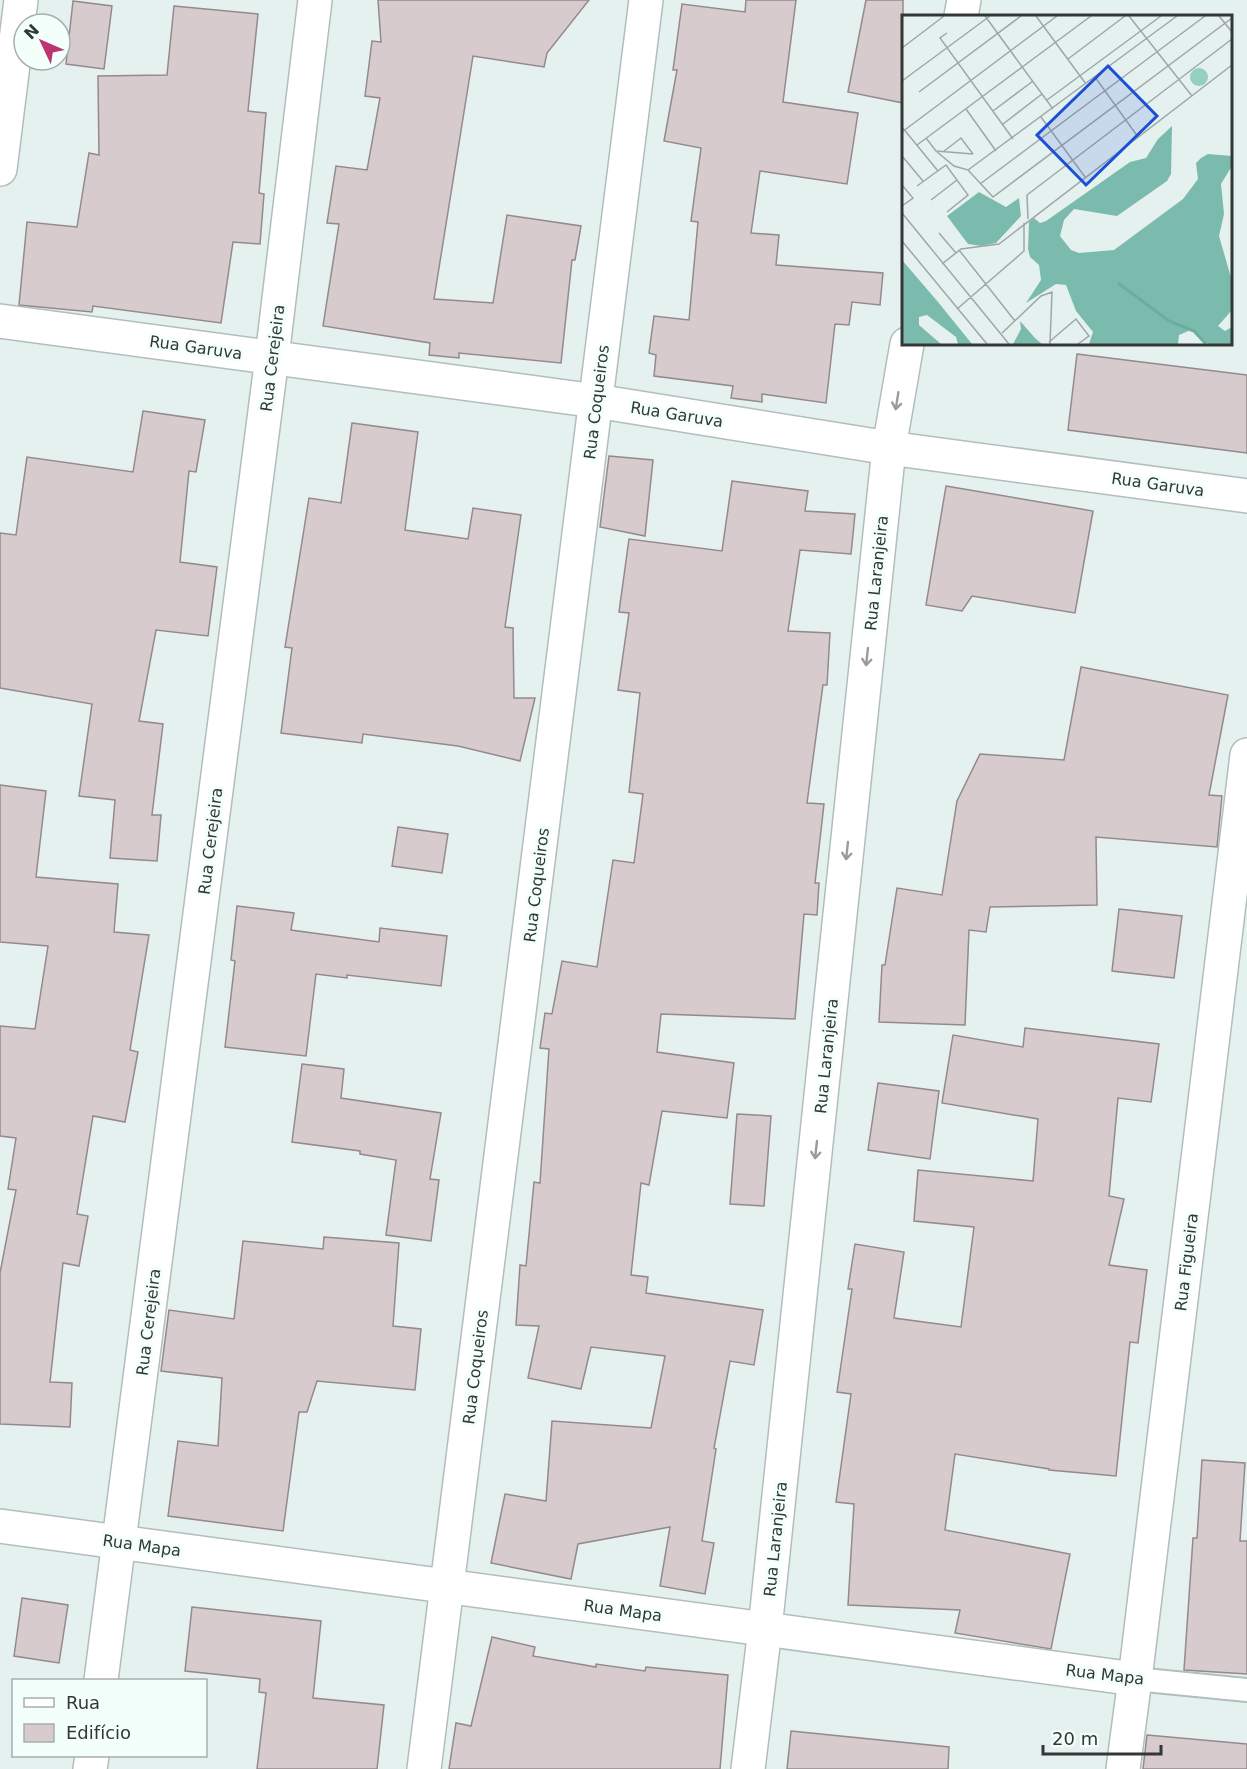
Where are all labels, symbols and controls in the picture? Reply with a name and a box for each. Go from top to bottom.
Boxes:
north arrow [12,12,72,72]
inset map [902,15,1232,345]
text: N [20,21,43,43]
street label: Rua Cerejeira [257,303,288,413]
street label: Rua Garuva [148,332,244,363]
street label: Rua Coqueiros [580,344,613,460]
one-way arrow [891,391,902,411]
street label: Rua Garuva [629,398,725,431]
street label: Rua Garuva [1110,469,1206,500]
street label: Rua Laranjeira [861,514,892,632]
one-way arrow [861,647,872,667]
street label: Rua Cerejeira [195,786,226,896]
street label: Rua Coqueiros [520,827,553,943]
one-way arrow [841,841,852,861]
street label: Rua Laranjeira [811,997,842,1115]
one-way arrow [810,1139,821,1159]
street label: Rua Figueira [1171,1212,1202,1312]
street label: Rua Cerejeira [133,1267,164,1377]
street label: Rua Coqueiros [459,1309,492,1425]
street label: Rua Laranjeira [760,1480,791,1598]
street label: Rua Mapa [101,1531,182,1560]
street label: Rua Mapa [582,1596,663,1625]
street label: Rua Mapa [1065,1660,1145,1689]
legend [12,1679,207,1757]
text: Rua [66,1692,100,1713]
scale bar [1043,1718,1162,1756]
text: Edifício [66,1722,131,1743]
text: 20 m [1052,1728,1098,1749]

